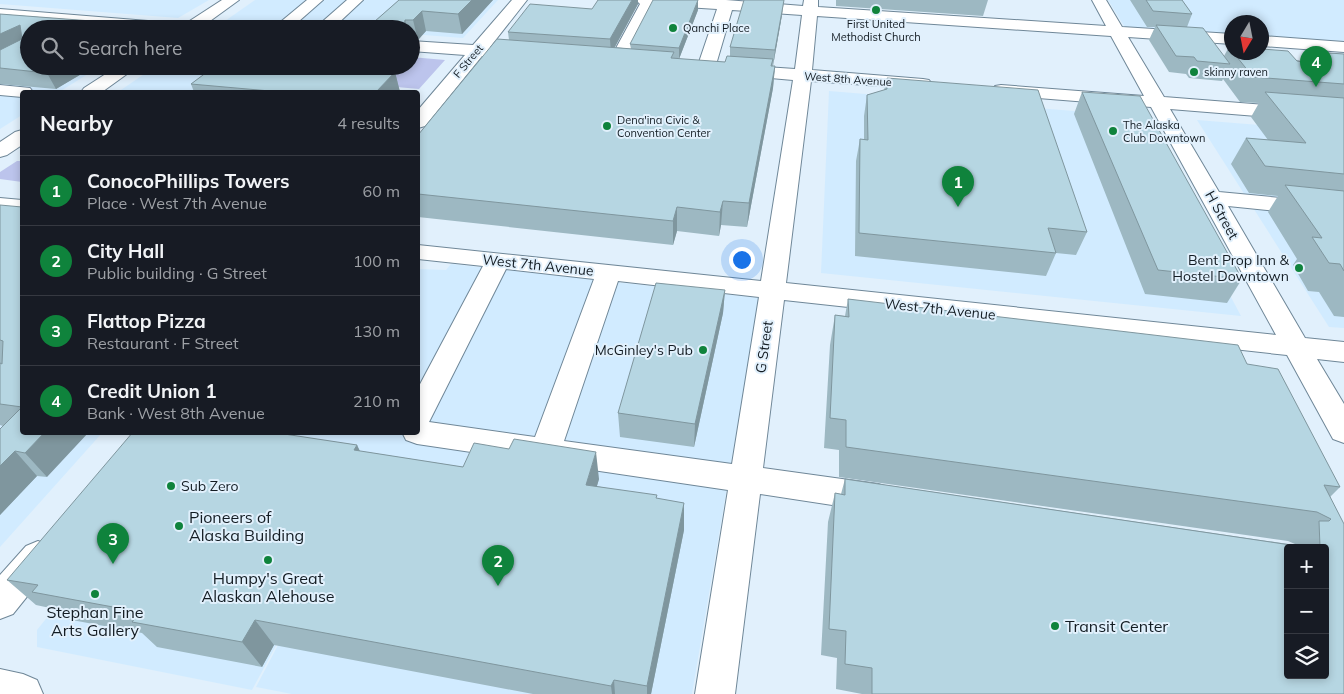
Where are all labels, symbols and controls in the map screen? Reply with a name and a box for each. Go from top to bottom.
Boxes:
marker: First United Methodist Church [870,4,882,16]
north arrow [1224,15,1269,60]
place label: First United Methodist Church [831,17,921,44]
search box [20,20,420,75]
place label: Qanchi Place [683,21,750,35]
marker: Qanchi Place [667,22,679,34]
icon: search [38,34,66,62]
text: Search here [78,36,182,60]
street label: F Street [450,41,486,81]
pin: 4 [1300,46,1332,87]
place label: skinny raven [1204,65,1268,79]
marker: skinny raven [1188,66,1200,78]
street label: West 8th Avenue [804,69,892,89]
text: Nearby [40,110,113,136]
text: 4 results [337,113,400,133]
place label: Dena'ina Civic & Convention Center [617,113,710,140]
place label: The Alaska Club Downtown [1123,118,1205,145]
marker: Dena'ina Civic & Convention Center [601,120,613,132]
marker: The Alaska Club Downtown [1107,125,1119,137]
pin: 1 [942,166,974,207]
text: ConocoPhillips Towers [87,169,290,193]
text: 1 [51,181,61,201]
text: 60 m [363,181,400,201]
street label: H Street [1201,187,1243,243]
text: Place · West 7th Avenue [87,193,267,213]
text: City Hall [87,239,164,263]
your location [729,247,755,273]
street label: West 7th Avenue [482,250,594,280]
text: 2 [51,251,61,271]
text: 100 m [353,251,400,271]
place label: Bent Prop Inn & Hostel Downtown [1172,251,1290,285]
marker: Bent Prop Inn & Hostel Downtown [1293,262,1305,274]
text: Public building · G Street [87,263,267,283]
street label: West 7th Avenue [884,294,996,324]
text: Flattop Pizza [87,309,206,333]
street label: G Street [751,320,777,374]
text: 3 [51,321,61,341]
text: 130 m [353,321,400,341]
text: Restaurant · F Street [87,333,239,353]
place label: McGinley's Pub [595,341,693,359]
marker: McGinley's Pub [697,344,709,356]
text: Credit Union 1 [87,379,217,403]
text: 4 [51,391,61,411]
text: 210 m [353,391,400,411]
text: Bank · West 8th Avenue [87,403,265,423]
place label: Sub Zero [181,477,239,495]
marker: Sub Zero [165,480,177,492]
place label: Pioneers of Alaska Building [189,507,304,545]
marker: Pioneers of Alaska Building [173,520,185,532]
pin: 3 [97,523,129,564]
map controls [1284,544,1329,679]
button: + [1284,544,1329,589]
pin: 2 [482,545,514,586]
marker: Humpy's Great Alaskan Alehouse [262,554,274,566]
place label: Humpy's Great Alaskan Alehouse [201,568,335,606]
marker: Stephan Fine Arts Gallery [89,588,101,600]
button: − [1284,589,1329,634]
place label: Stephan Fine Arts Gallery [46,602,144,640]
place label: Transit Center [1065,616,1168,636]
marker: Transit Center [1049,620,1061,632]
button: layers [1284,634,1329,679]

